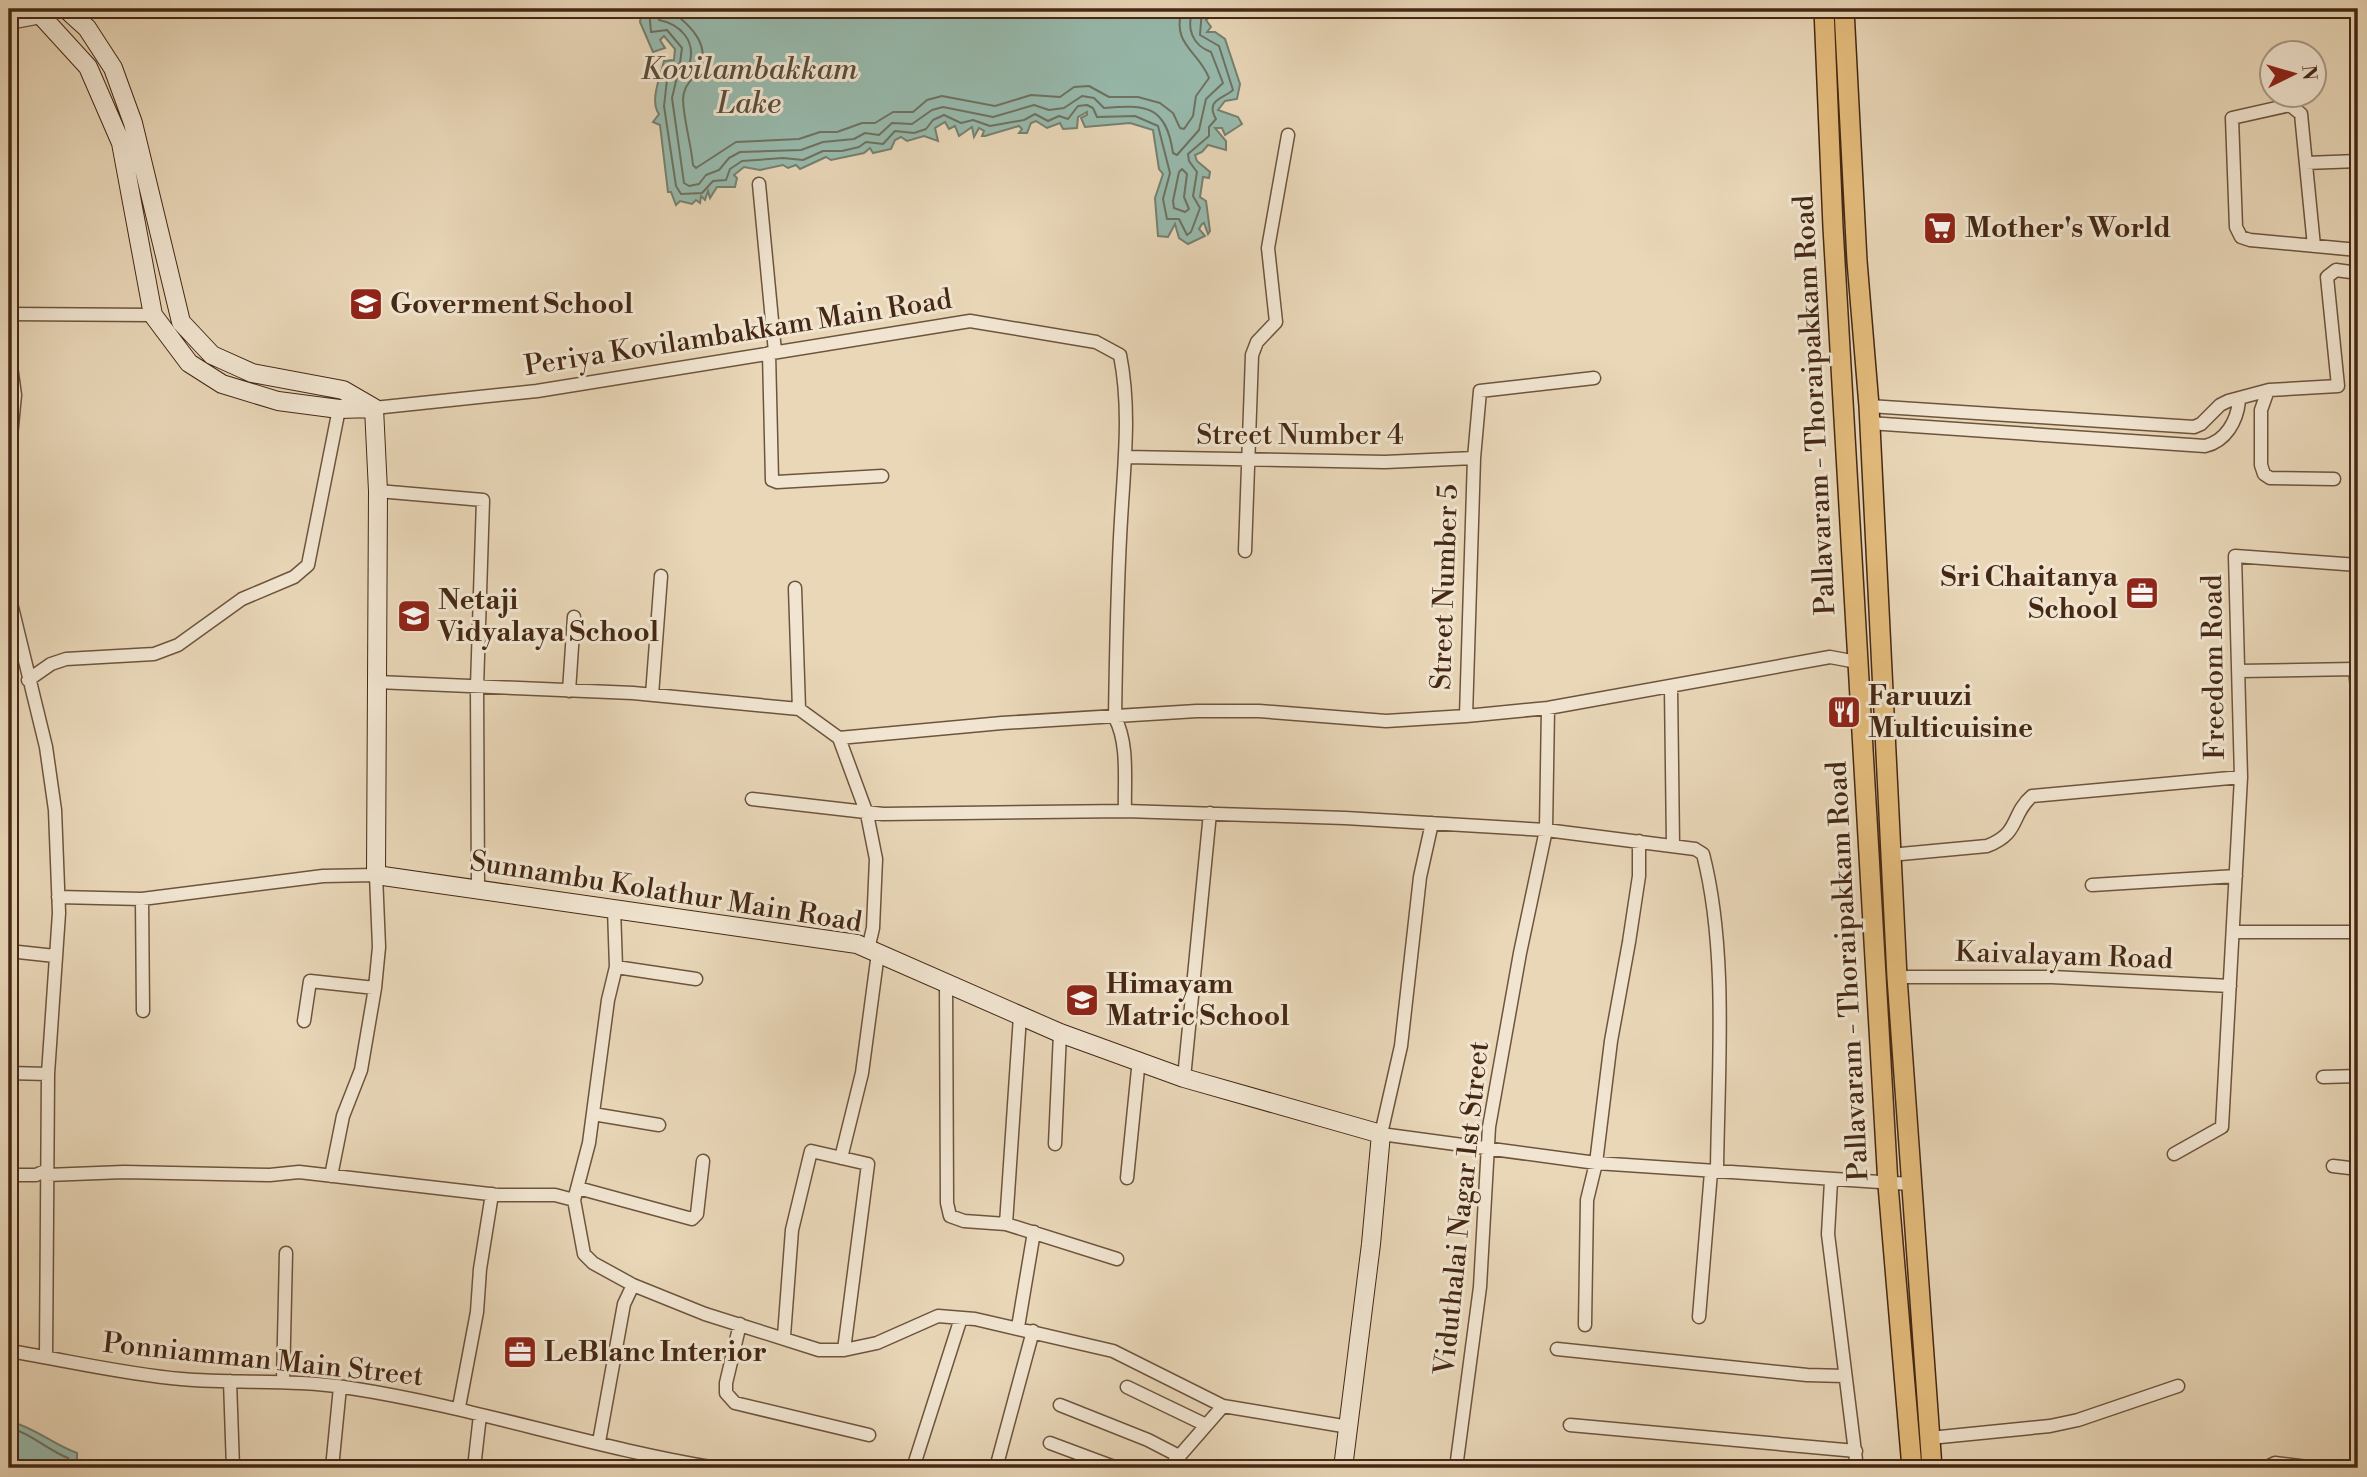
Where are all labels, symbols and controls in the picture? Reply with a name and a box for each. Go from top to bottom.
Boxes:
north arrow [2258,38,2328,108]
water label: Kovilambakkam Lake [640,51,858,123]
text: N [2296,64,2322,81]
street label: Pallavaram - Thoraipakkam Road [1787,194,1843,616]
supermarket icon: Mother's World [1921,209,1959,247]
place label: Mother's World [1965,211,2171,246]
street label: Periya Kovilambakkam Main Road [522,282,954,384]
school or university icon: Goverment School [347,285,385,323]
place label: Goverment School [390,287,633,322]
street label: Street Number 4 [1196,418,1404,453]
street label: Street Number 5 [1424,483,1466,691]
place label: Sri Chaitanya School [1941,560,2119,627]
office icon: Sri Chaitanya School [2123,574,2161,612]
street label: Freedom Road [2195,574,2233,760]
place label: Netaji Vidyalaya School [437,583,659,650]
school or university icon: Netaji Vidyalaya School [395,597,433,635]
place label: Faruuzi Multicuisine [1868,679,2033,746]
restaurant icon: Faruuzi Multicuisine [1825,693,1863,731]
street label: Pallavaram - Thoraipakkam Road [1820,760,1876,1182]
street label: Sunnambu Kolathur Main Road [467,844,865,940]
street label: Kaivalayam Road [1954,935,2174,977]
place label: Himayam Matric School [1106,967,1289,1034]
school or university icon: Himayam Matric School [1063,981,1101,1019]
street label: Viduthalai Nagar 1st Street [1427,1039,1497,1378]
street label: Ponniamman Main Street [101,1326,425,1394]
office icon: LeBlanc Interior [501,1333,539,1371]
place label: LeBlanc Interior [544,1335,767,1370]

